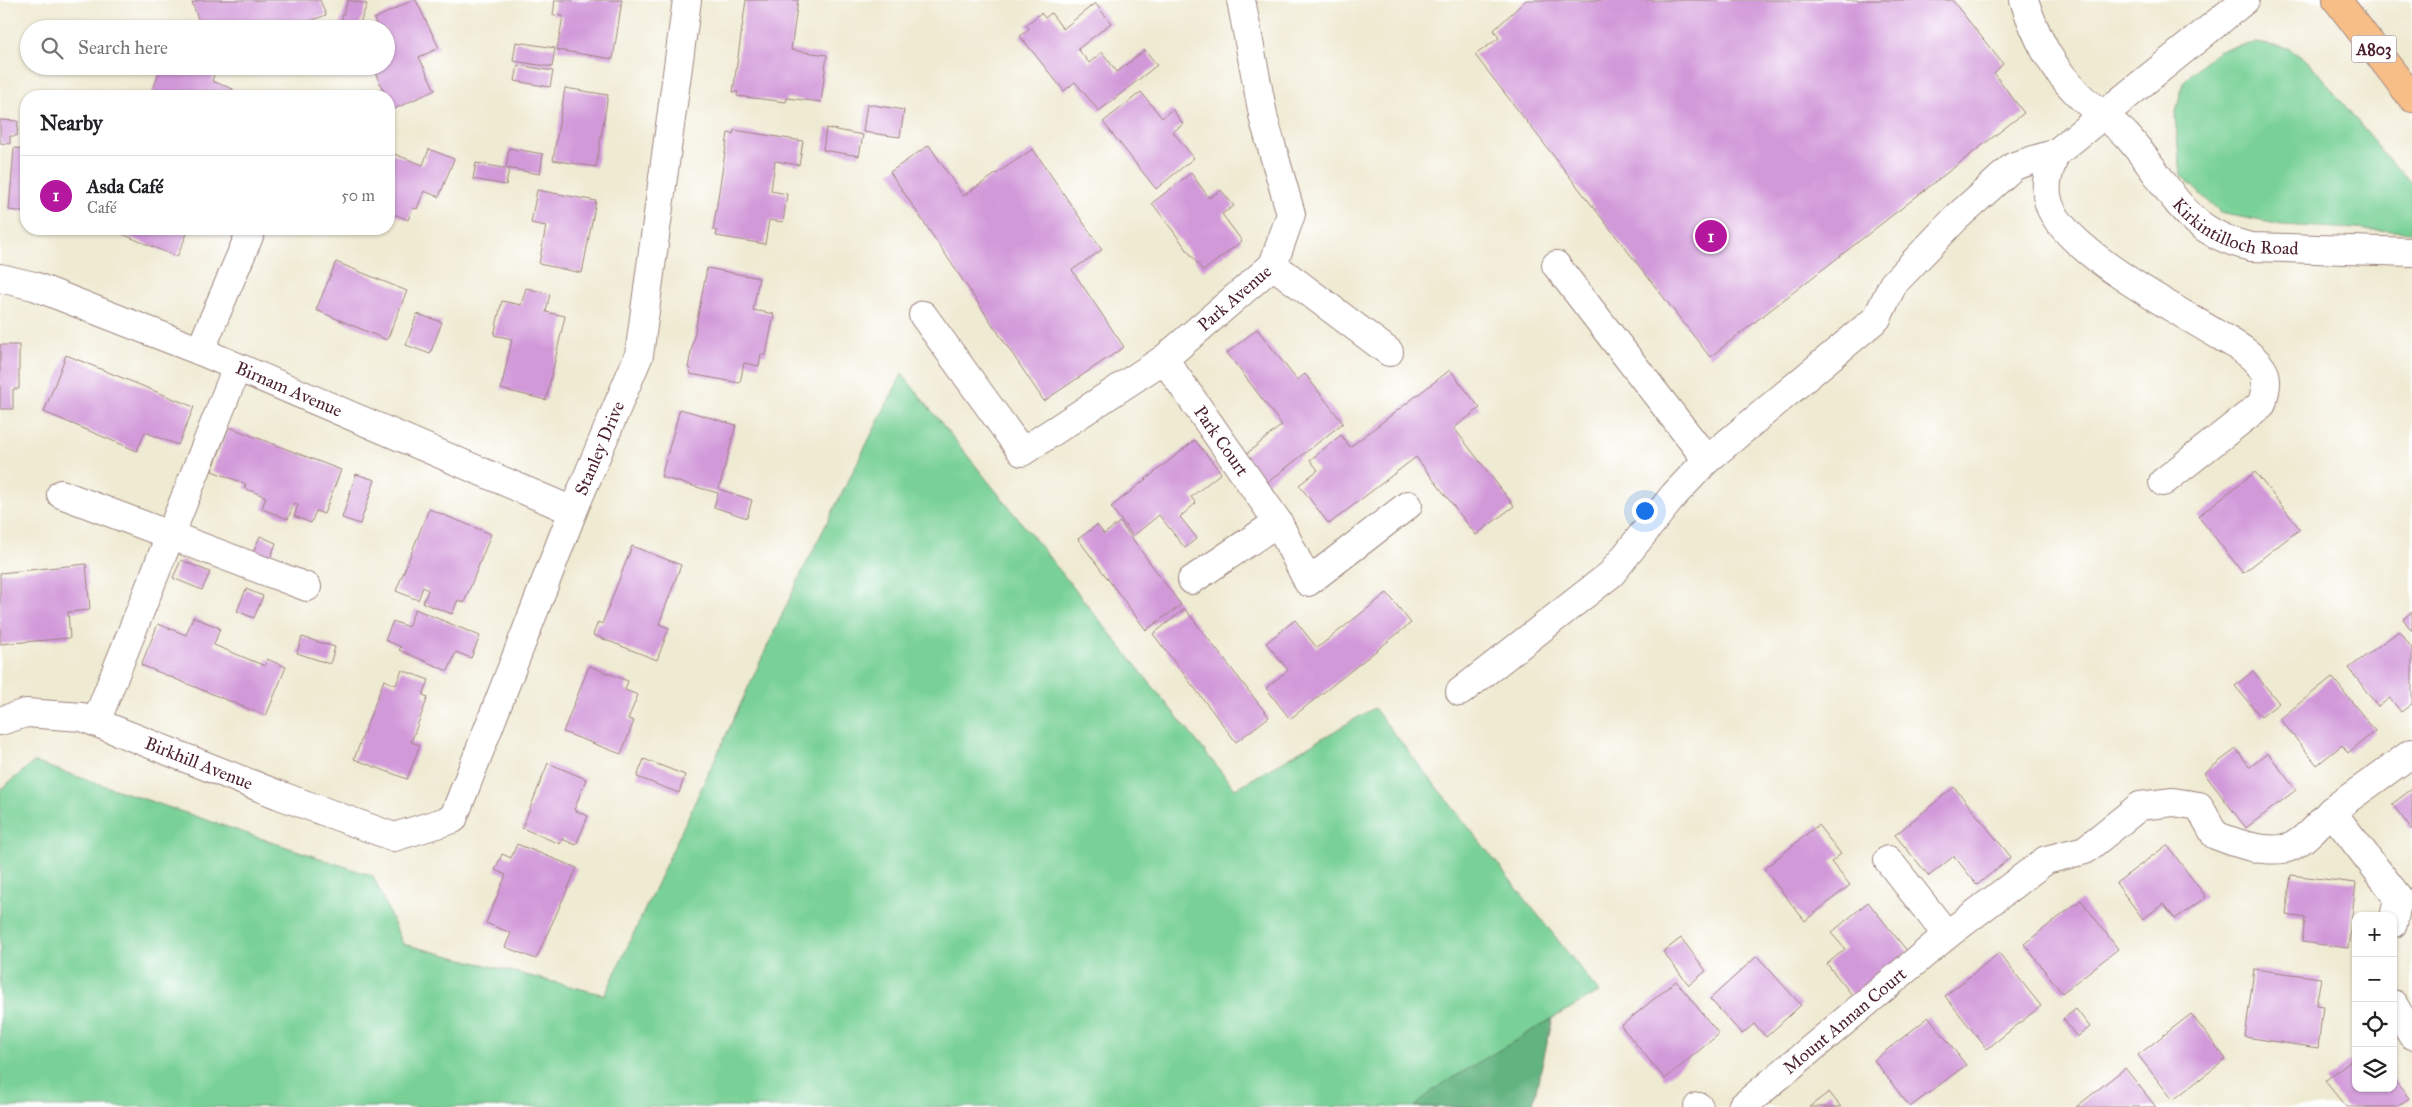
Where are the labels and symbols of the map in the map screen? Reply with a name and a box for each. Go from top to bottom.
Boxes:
road number: A803 [2352,36,2396,62]
street label: Kirkintilloch Road [2168,194,2299,259]
pin: 1 [1695,217,1727,255]
street label: Park Avenue [1193,260,1276,336]
street label: Birnam Avenue [232,357,346,422]
street label: Stanley Drive [570,398,629,499]
street label: Park Court [1189,402,1254,481]
your location [1632,498,1658,524]
street label: Birkhill Avenue [142,732,256,795]
street label: Mount Annan Court [1779,962,1911,1079]

